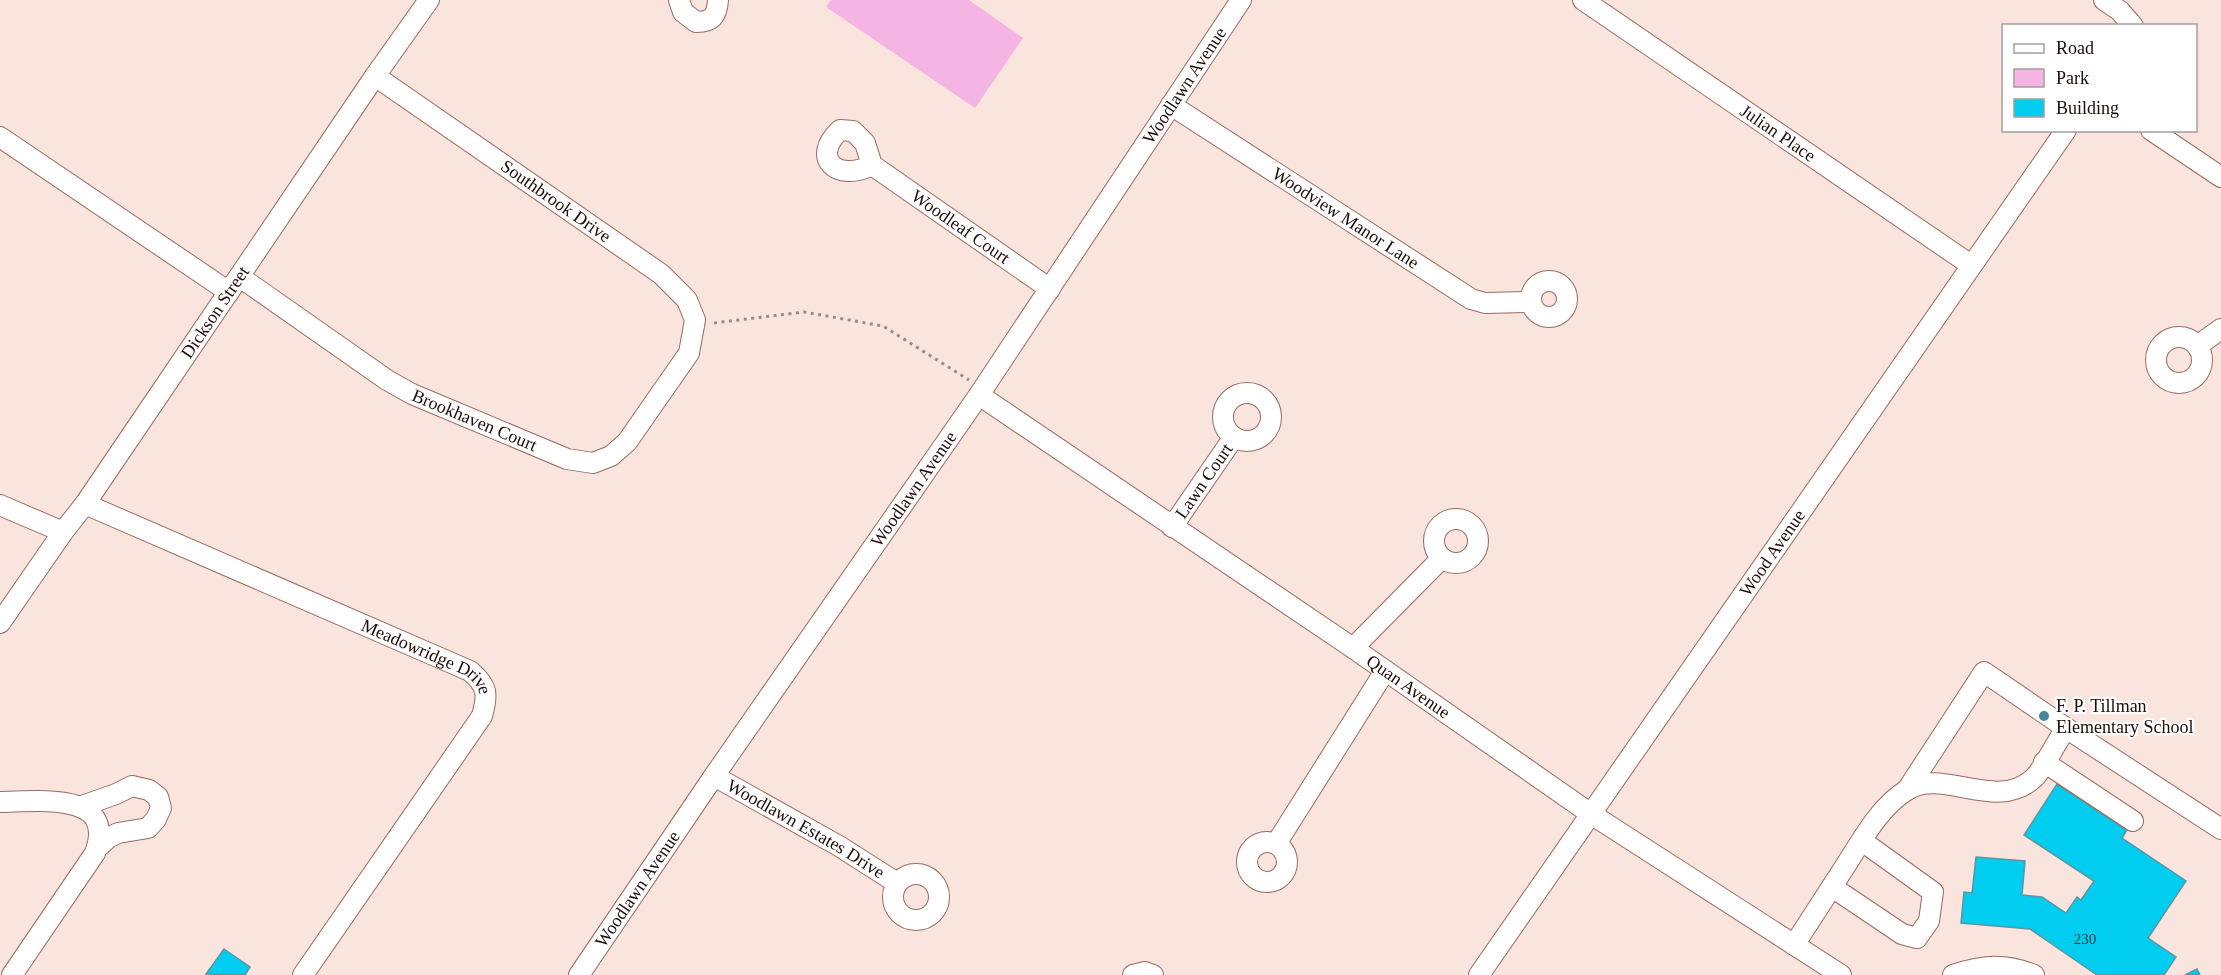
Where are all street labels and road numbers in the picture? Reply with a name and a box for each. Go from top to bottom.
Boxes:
street label: Woodlawn Avenue [1138,23,1230,148]
street label: Julian Place [1736,100,1819,166]
street label: Southbrook Drive [497,156,615,246]
street label: Woodview Manor Lane [1269,163,1423,273]
street label: Woodleaf Court [908,186,1014,268]
street label: Dickson Street [177,262,253,362]
street label: Brookhaven Court [409,385,540,455]
street label: Woodlawn Avenue [867,428,961,550]
street label: Lawn Court [1171,440,1237,522]
street label: Wood Avenue [1735,506,1809,600]
street label: Meadowridge Drive [358,615,495,696]
street label: Quan Avenue [1363,651,1454,723]
street label: Woodlawn Estates Drive [724,775,888,882]
street label: Woodlawn Avenue [591,827,684,951]

